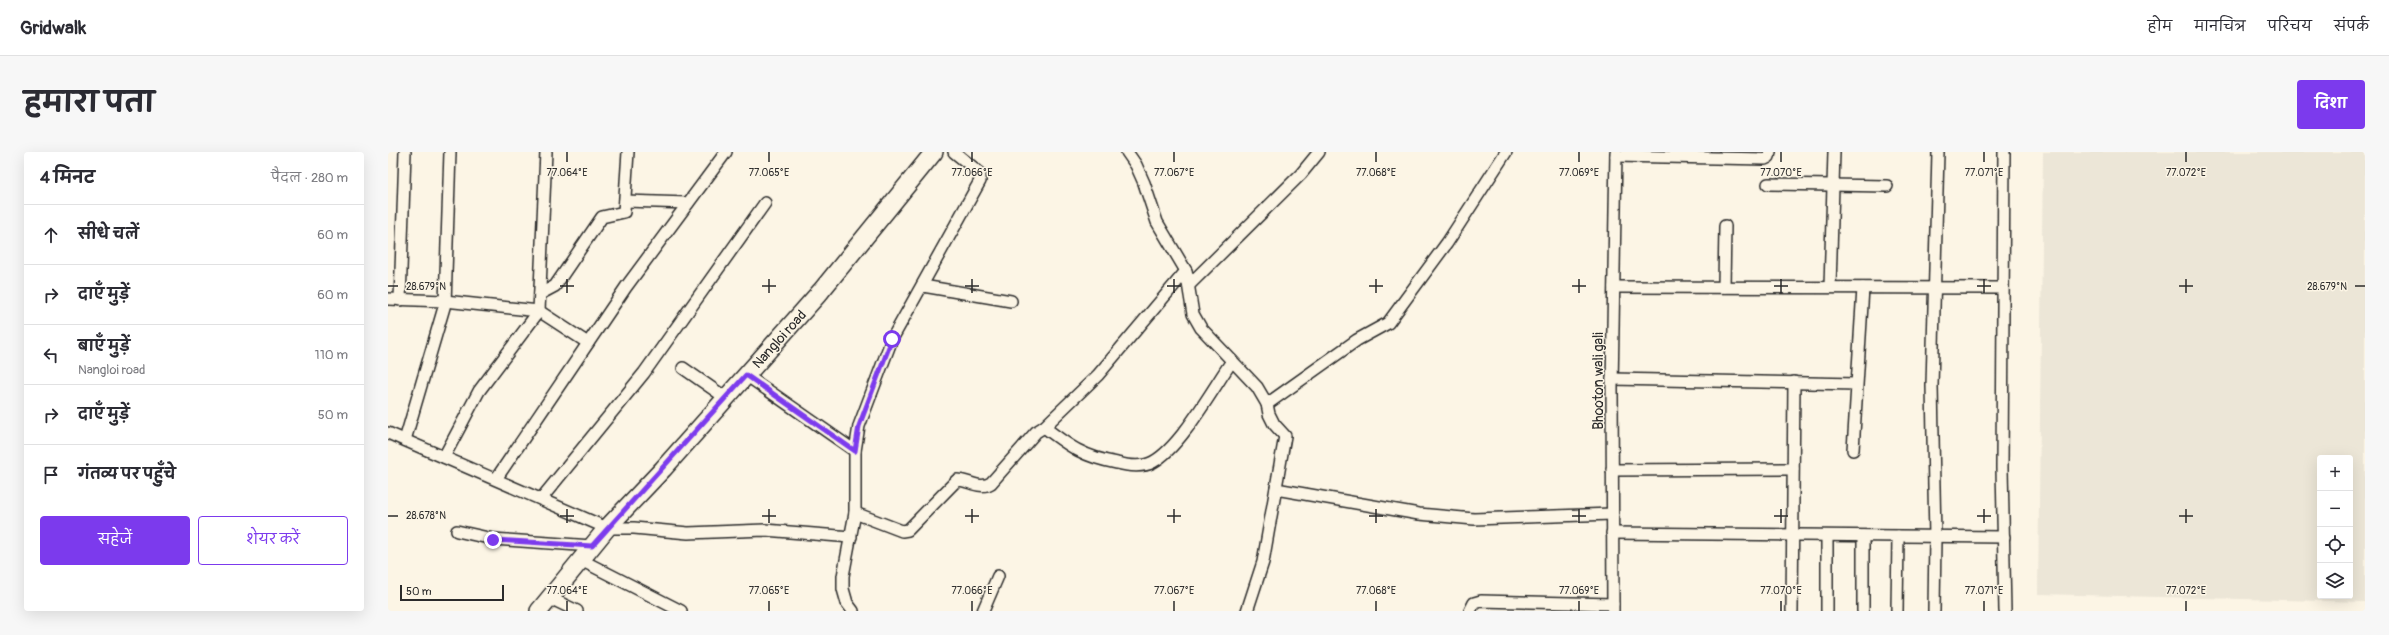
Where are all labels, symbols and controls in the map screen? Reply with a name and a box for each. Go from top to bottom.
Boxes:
text: Gridwalk [20,16,86,40]
text: होम [2148,18,2172,35]
text: मानचित्र [2194,18,2246,35]
text: परिचय [2268,18,2312,35]
text: संपर्क [2334,18,2369,35]
button: दिशा [2297,80,2365,129]
text: हमारा पता [24,86,155,121]
text: 4 मिनट [40,167,95,188]
text: 77.064°E [547,167,587,179]
text: 77.065°E [749,167,789,179]
text: 77.066°E [952,167,992,179]
text: 77.067°E [1154,167,1194,179]
text: 77.068°E [1356,167,1396,179]
text: 77.069°E [1559,167,1599,179]
text: 77.070°E [1760,167,1802,179]
text: 77.071°E [1965,167,2003,179]
text: 77.072°E [2166,167,2206,179]
text: पैदल · 280 m [271,170,348,186]
icon: ahead [40,224,62,246]
text: सीधे चलें [78,225,139,244]
text: 60 m [317,227,348,243]
text: 28.679°N [406,281,446,293]
text: 28.679°N [2307,281,2347,293]
icon: right [40,284,62,306]
text: दाएँ मुड़ें [78,285,130,304]
text: 60 m [317,287,348,303]
street label: Nangloi road [749,307,810,372]
route start [883,330,901,348]
street label: Bhooton wali gali [1590,332,1607,430]
text: बाएँ मुड़ें [78,337,130,356]
icon: left [40,344,62,366]
text: 110 m [315,347,348,363]
text: Nangloi road [78,362,145,378]
icon: right [40,404,62,426]
text: दाएँ मुड़ें [78,405,130,424]
text: 50 m [318,407,348,423]
map controls [2317,455,2353,599]
button: + [2317,455,2353,491]
icon: arrive [40,464,62,486]
text: गंतव्य पर पहुँचे [78,465,176,484]
button: − [2317,491,2353,527]
text: 28.678°N [406,510,446,522]
button: सहेजें [40,516,190,565]
button: शेयर करें [198,516,348,565]
button: locate [2317,527,2353,563]
route end [484,531,502,549]
button: layers [2317,563,2353,599]
scale bar [400,583,504,602]
text: 50 m [406,585,432,598]
text: 77.064°E [547,585,587,597]
text: 77.065°E [749,585,789,597]
text: 77.066°E [952,585,992,597]
text: 77.067°E [1154,585,1194,597]
text: 77.068°E [1356,585,1396,597]
text: 77.069°E [1559,585,1599,597]
text: 77.070°E [1760,585,1802,597]
text: 77.071°E [1965,585,2003,597]
text: 77.072°E [2166,585,2206,597]

